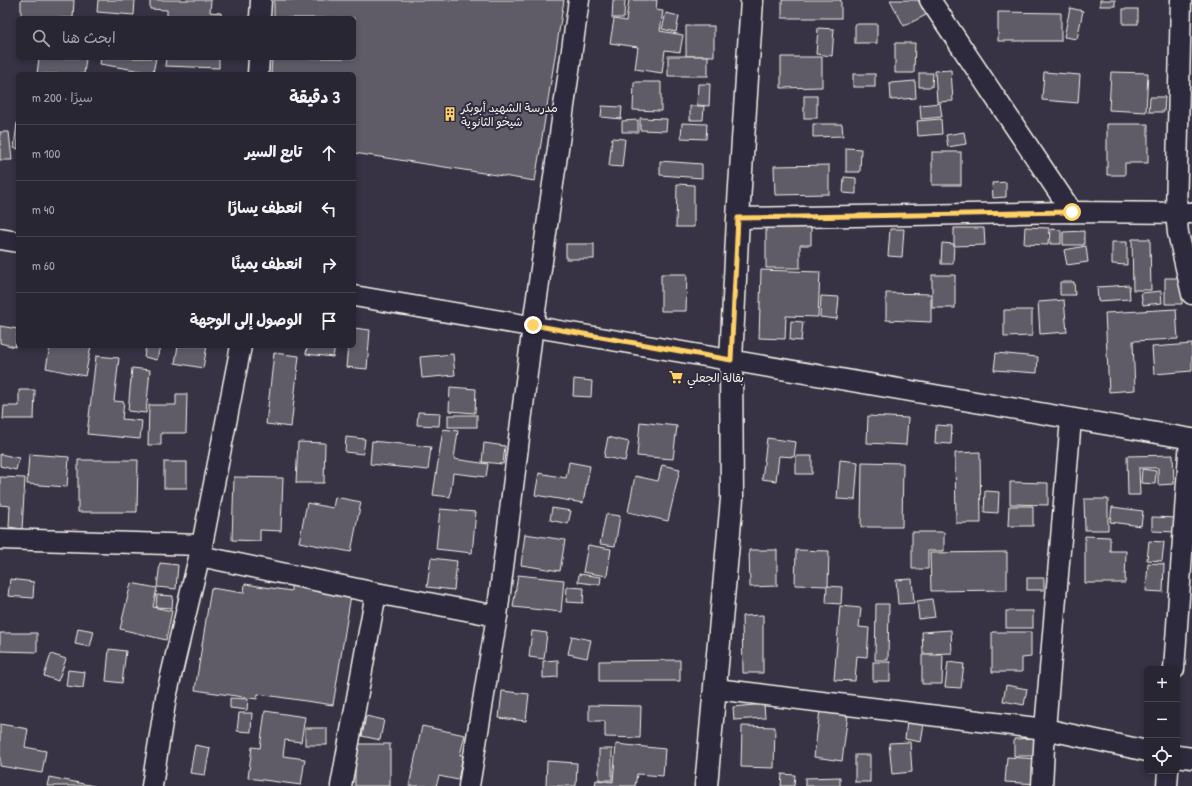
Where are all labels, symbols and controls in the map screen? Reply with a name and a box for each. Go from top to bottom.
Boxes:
search box [16,16,356,60]
icon: search [30,27,52,49]
text: ابحث هنا [62,27,116,48]
text: 3 دقيقة [289,85,340,108]
text: سيرًا · 200 m [32,88,93,106]
place label: مدرسة الشهيد أبوبكر شيخو الثانوية [460,99,558,130]
building icon: مدرسة الشهيد أبوبكر شيخو الثانوية [442,106,458,122]
text: تابع السير [245,141,302,162]
icon: ahead [318,142,340,164]
text: 100 m [32,144,60,162]
text: انعطف يسارًا [228,197,302,218]
icon: left [318,198,340,220]
text: 40 m [32,200,55,218]
route start [1063,203,1081,221]
text: انعطف يمينًا [232,253,302,274]
icon: right [318,254,340,276]
text: 60 m [32,256,55,274]
text: الوصول إلى الوجهة [190,309,302,330]
icon: arrive [318,310,340,332]
route end [524,316,542,334]
supermarket icon: بقالة الجعلي [668,369,684,385]
place label: بقالة الجعلي [687,369,744,389]
map controls [1144,666,1180,774]
button: + [1144,666,1180,702]
button: − [1144,702,1180,738]
button: locate [1144,738,1180,774]

